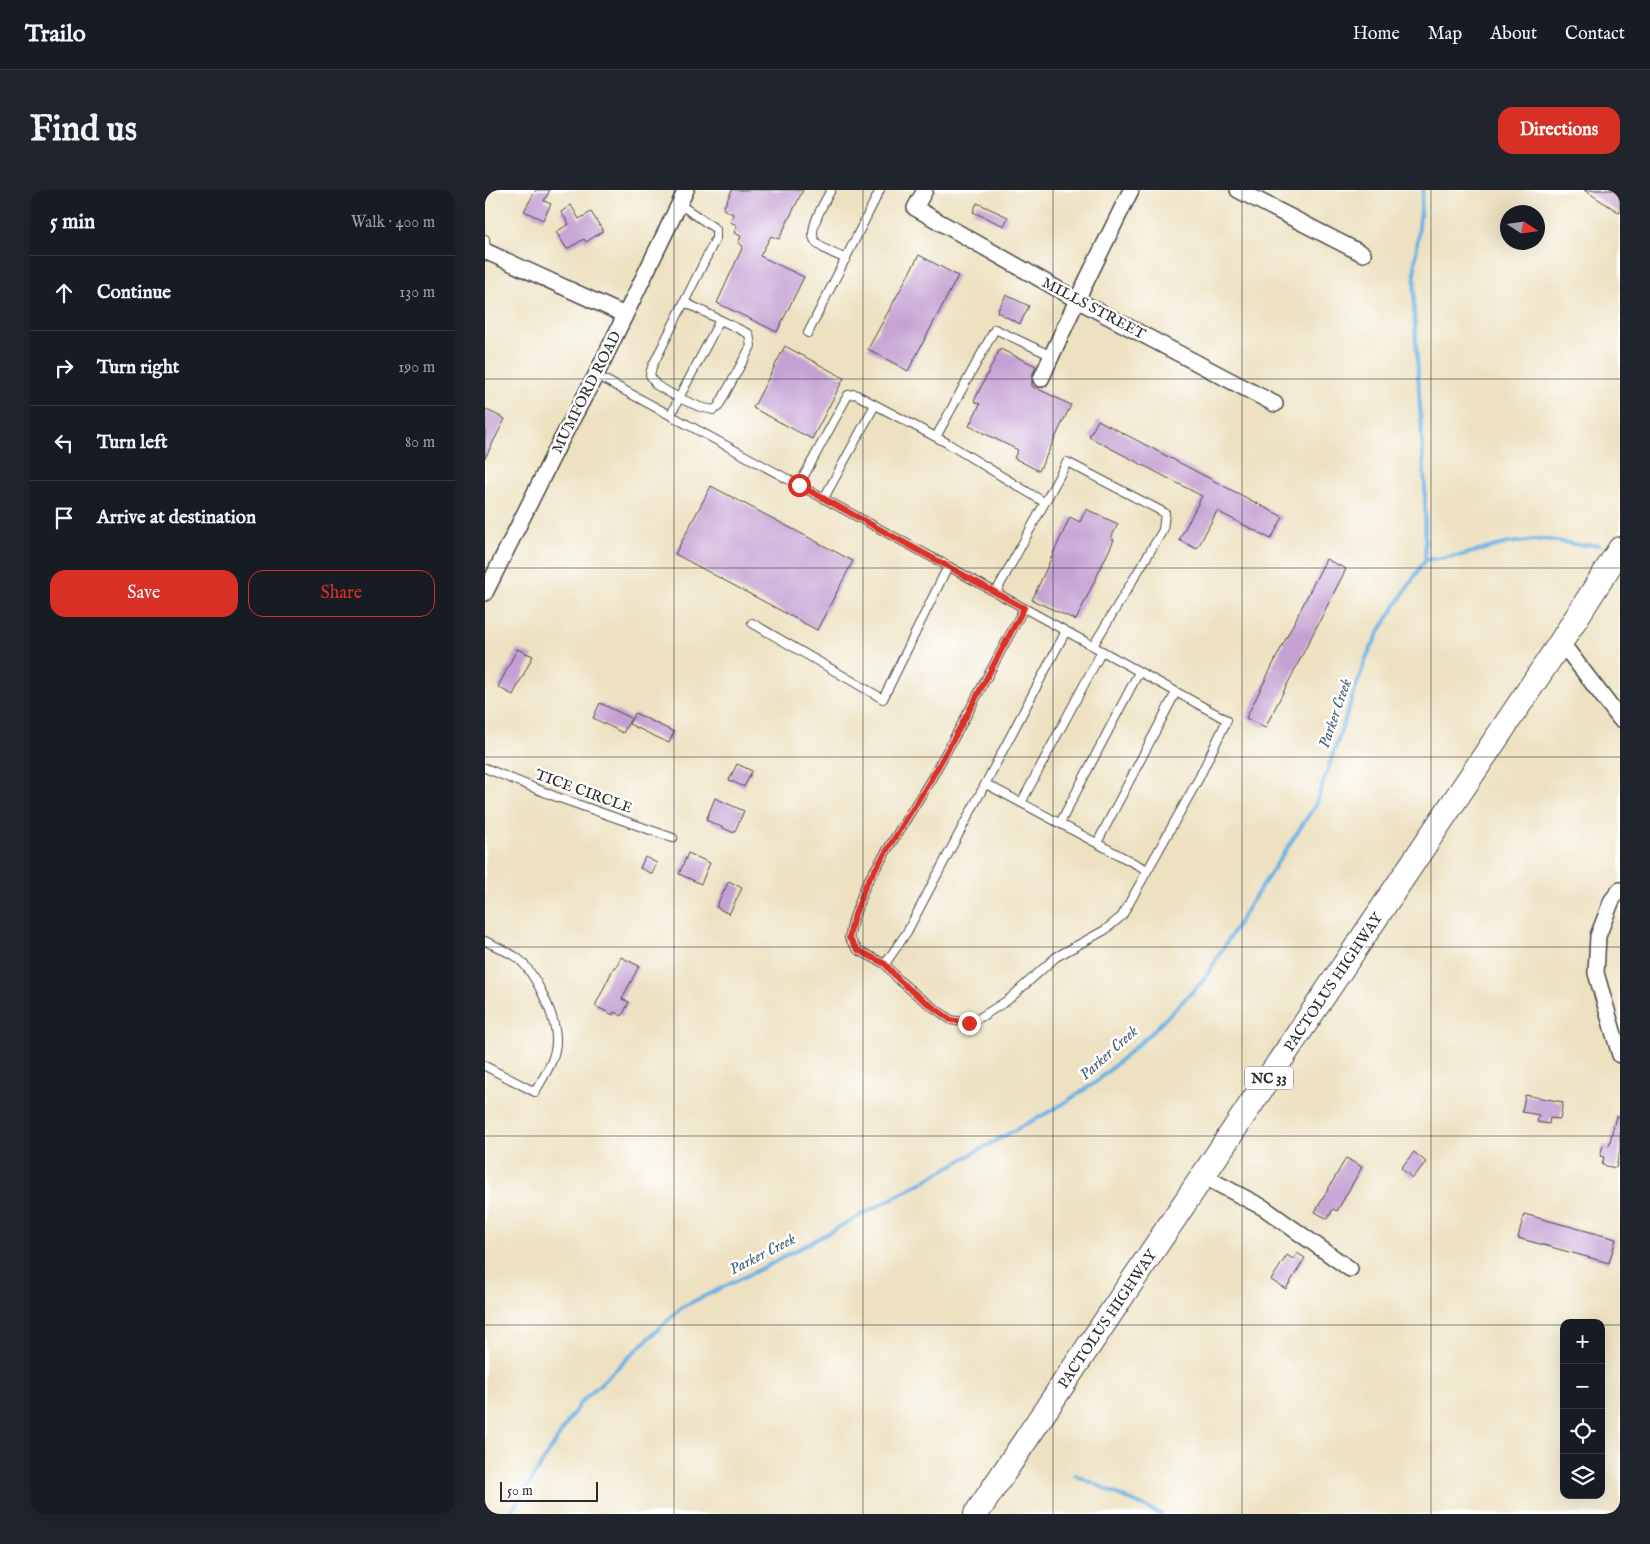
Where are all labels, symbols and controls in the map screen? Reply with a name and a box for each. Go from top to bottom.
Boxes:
text: Trailo [25,19,86,50]
text: Home [1353,23,1400,46]
text: Map [1428,23,1462,46]
text: About [1490,23,1537,46]
text: Contact [1565,23,1625,46]
button: Directions [1498,107,1620,154]
text: Find us [30,108,137,153]
north arrow [1500,205,1545,250]
text: 5 min [50,209,95,236]
text: Walk · 400 m [351,213,435,233]
street label: MILLS STREET [1039,273,1149,344]
icon: ahead [50,279,78,307]
text: Continue [97,281,171,305]
text: 130 m [399,283,435,303]
street label: MUMFORD ROAD [547,328,625,457]
icon: right [50,354,78,382]
text: Turn right [97,356,179,380]
text: 190 m [398,358,435,378]
icon: left [50,429,78,457]
text: Turn left [97,431,168,455]
text: 80 m [405,433,435,453]
route start [788,474,811,497]
icon: arrive [50,504,78,532]
text: Arrive at destination [97,506,256,530]
button: Save [50,570,238,617]
button: Share [248,570,435,617]
water label: Parker Creek [1315,676,1357,751]
street label: TICE CIRCLE [533,765,635,818]
street label: PACTOLUS HIGHWAY [1280,908,1387,1055]
route end [958,1012,981,1035]
water label: Parker Creek [1076,1022,1143,1085]
road number: NC 33 [1245,1066,1293,1090]
water label: Parker Creek [726,1229,800,1280]
street label: PACTOLUS HIGHWAY [1054,1245,1161,1392]
map controls [1560,1319,1605,1499]
button: + [1560,1319,1605,1364]
button: − [1560,1364,1605,1409]
button: locate [1560,1409,1605,1454]
button: layers [1560,1454,1605,1499]
scale bar [500,1479,597,1502]
text: 50 m [507,1482,533,1500]

